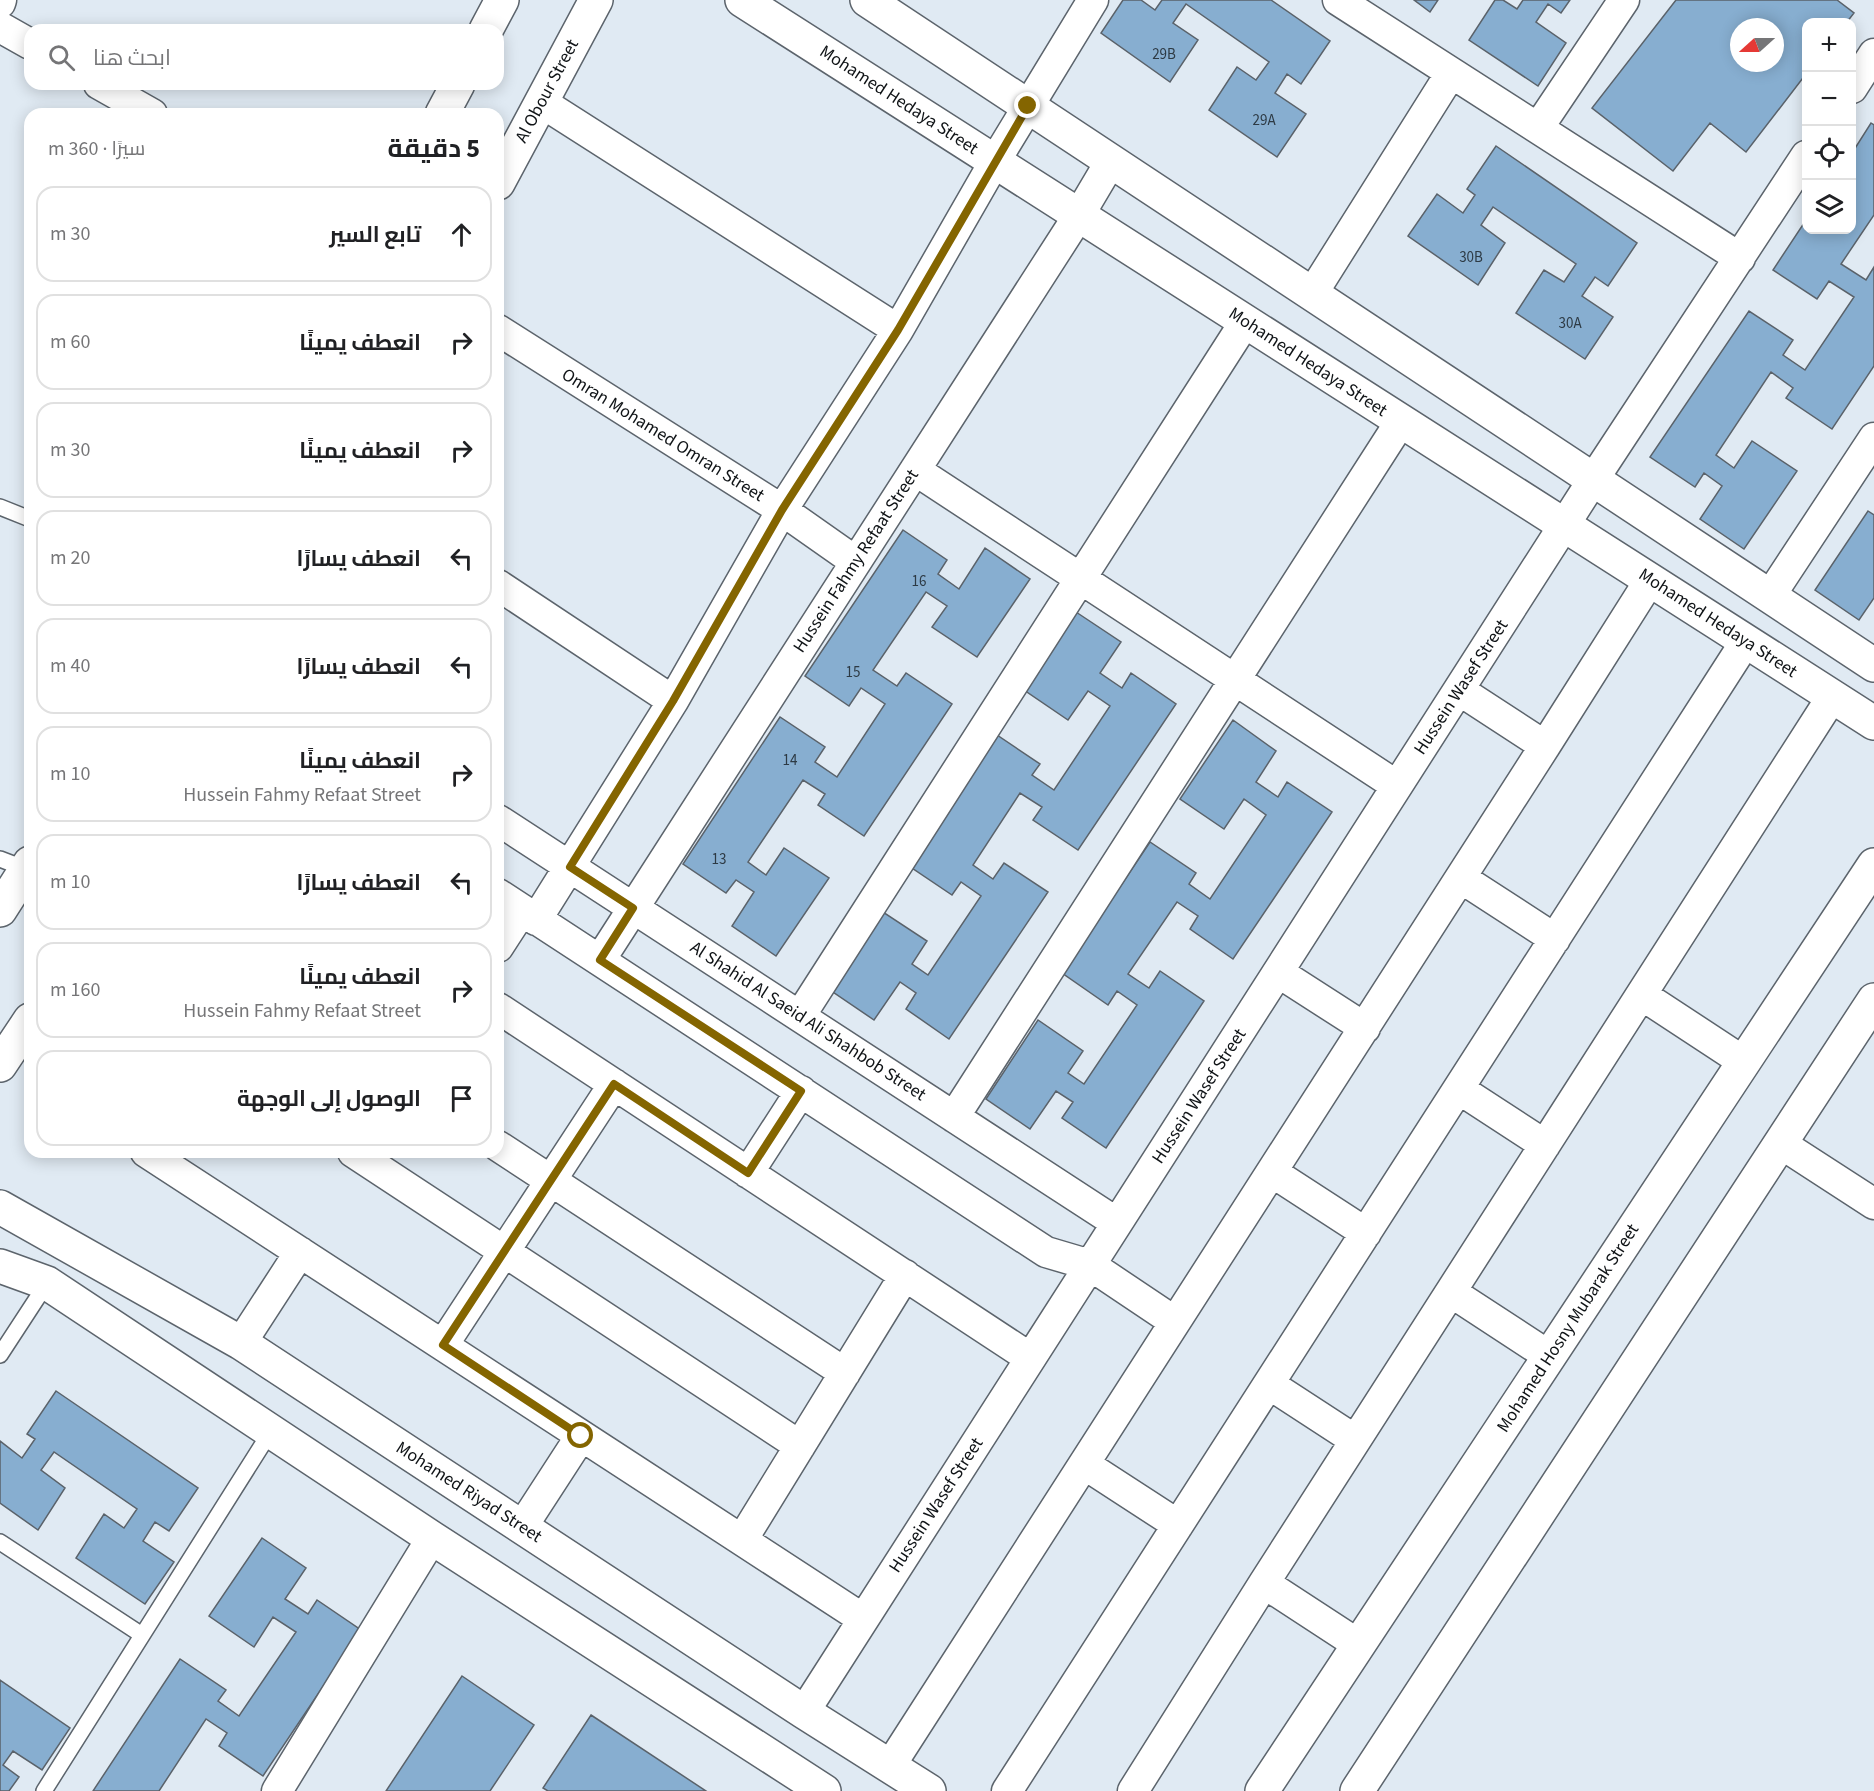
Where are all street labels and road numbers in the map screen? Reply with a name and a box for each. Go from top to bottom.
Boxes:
street label: Al Obour Street [509,35,585,147]
street label: Mohamed Hedaya Street [815,39,983,161]
street label: Mohamed Hedaya Street [1224,301,1392,423]
street label: Omran Mohamed Omran Street [557,362,769,508]
street label: Hussein Fahmy Refaat Street [787,464,925,658]
street label: Mohamed Hedaya Street [1634,562,1802,684]
street label: Hussein Wasef Street [1408,614,1514,760]
street label: Al Shahid Al Saeid Ali Shahbob Street [685,935,931,1107]
street label: Hussein Wasef Street [1146,1023,1252,1169]
street label: Mohamed Hosny Mubarak Street [1491,1219,1645,1437]
street label: Hussein Wasef Street [883,1432,989,1578]
street label: Mohamed Riyad Street [391,1435,547,1549]

